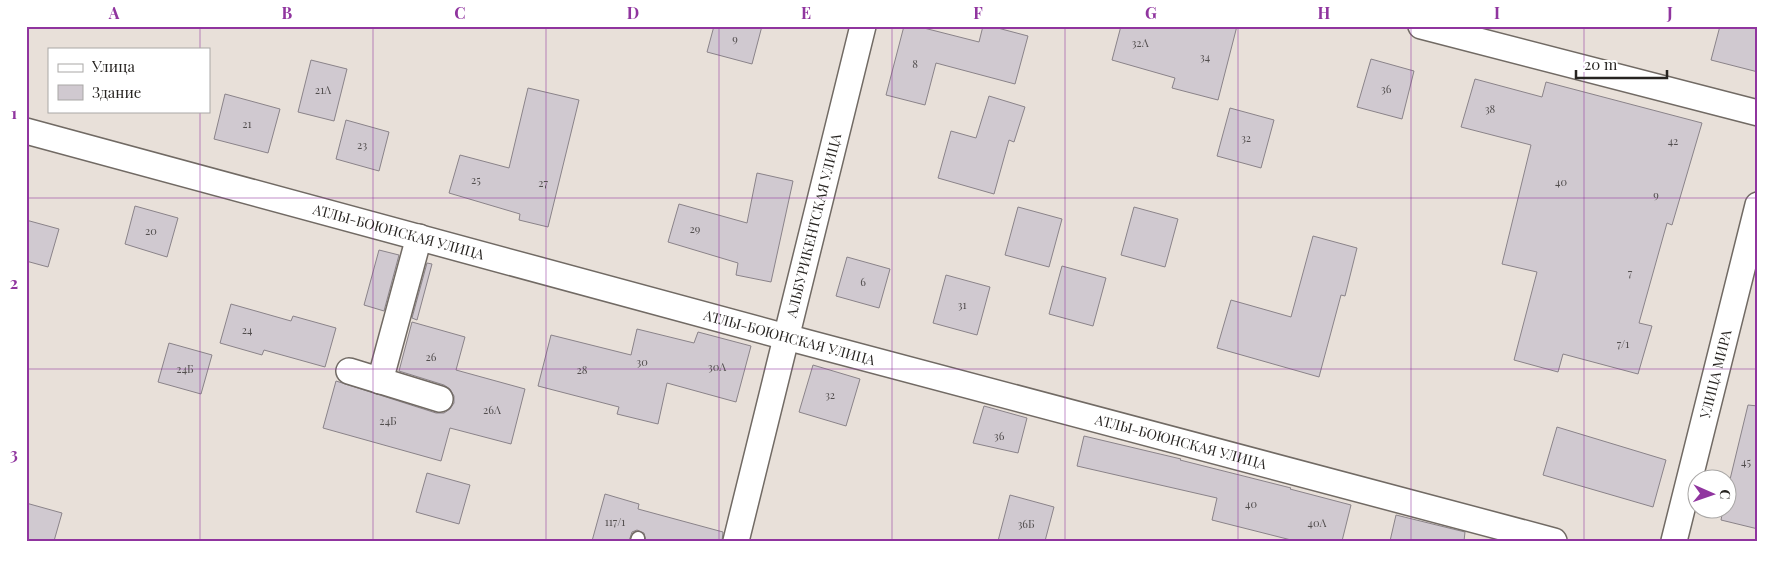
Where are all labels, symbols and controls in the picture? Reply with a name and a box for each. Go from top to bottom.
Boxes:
text: A [108,2,120,23]
text: B [282,2,293,23]
text: C [454,2,466,23]
text: D [627,2,639,23]
text: E [801,2,811,23]
text: F [973,2,983,23]
text: G [1145,2,1157,23]
text: H [1318,2,1331,23]
text: I [1494,2,1500,23]
text: J [1666,2,1673,23]
house number: 9 [732,31,738,46]
house number: 32А [1131,35,1149,50]
legend [48,48,210,112]
scale bar [1576,48,1668,80]
house number: 34 [1200,49,1211,64]
text: 20 m [1584,54,1618,74]
text: Улица [91,56,135,76]
house number: 8 [912,56,918,71]
house number: 36 [1381,81,1392,96]
text: Здание [92,82,141,102]
house number: 21А [315,82,331,97]
house number: 38 [1485,101,1496,116]
text: 1 [11,102,17,123]
house number: 21 [242,116,252,131]
house number: 32 [1241,130,1251,145]
street label: АЛЬБУРИКЕНТСКАЯ УЛИЦА [781,131,845,320]
house number: 42 [1668,133,1678,148]
house number: 23 [357,137,367,152]
house number: 25 [471,172,481,187]
house number: 40 [1555,174,1567,189]
house number: 27 [538,175,548,190]
house number: 9 [1653,187,1659,202]
street label: АТЛЫ-БОЮНСКАЯ УЛИЦА [310,199,487,264]
house number: 29 [690,221,701,236]
house number: 20 [145,223,157,238]
house number: 7 [1628,265,1633,280]
text: 2 [10,272,18,293]
house number: 6 [860,274,866,289]
house number: 31 [957,297,967,312]
street label: АТЛЫ-БОЮНСКАЯ УЛИЦА [701,305,878,369]
house number: 24 [242,322,253,337]
street label: УЛИЦА МИРА [1695,327,1736,422]
house number: 7/1 [1617,336,1629,351]
house number: 26 [426,349,437,364]
house number: 30 [636,354,648,369]
house number: 30А [708,359,726,374]
house number: 24Б [176,361,194,376]
house number: 28 [577,362,588,377]
house number: 32 [825,387,835,402]
house number: 26А [483,402,501,417]
street label: АТЛЫ-БОЮНСКАЯ УЛИЦА [1092,409,1269,473]
house number: 24Б [379,413,397,428]
house number: 36 [994,428,1005,443]
text: 3 [10,443,18,464]
house number: 45 [1741,454,1751,469]
north arrow [1686,470,1736,520]
text: С [1716,489,1735,500]
house number: 40 [1245,496,1257,511]
house number: 117/1 [605,514,625,529]
house number: 40А [1308,515,1327,530]
house number: 36Б [1017,516,1035,531]

